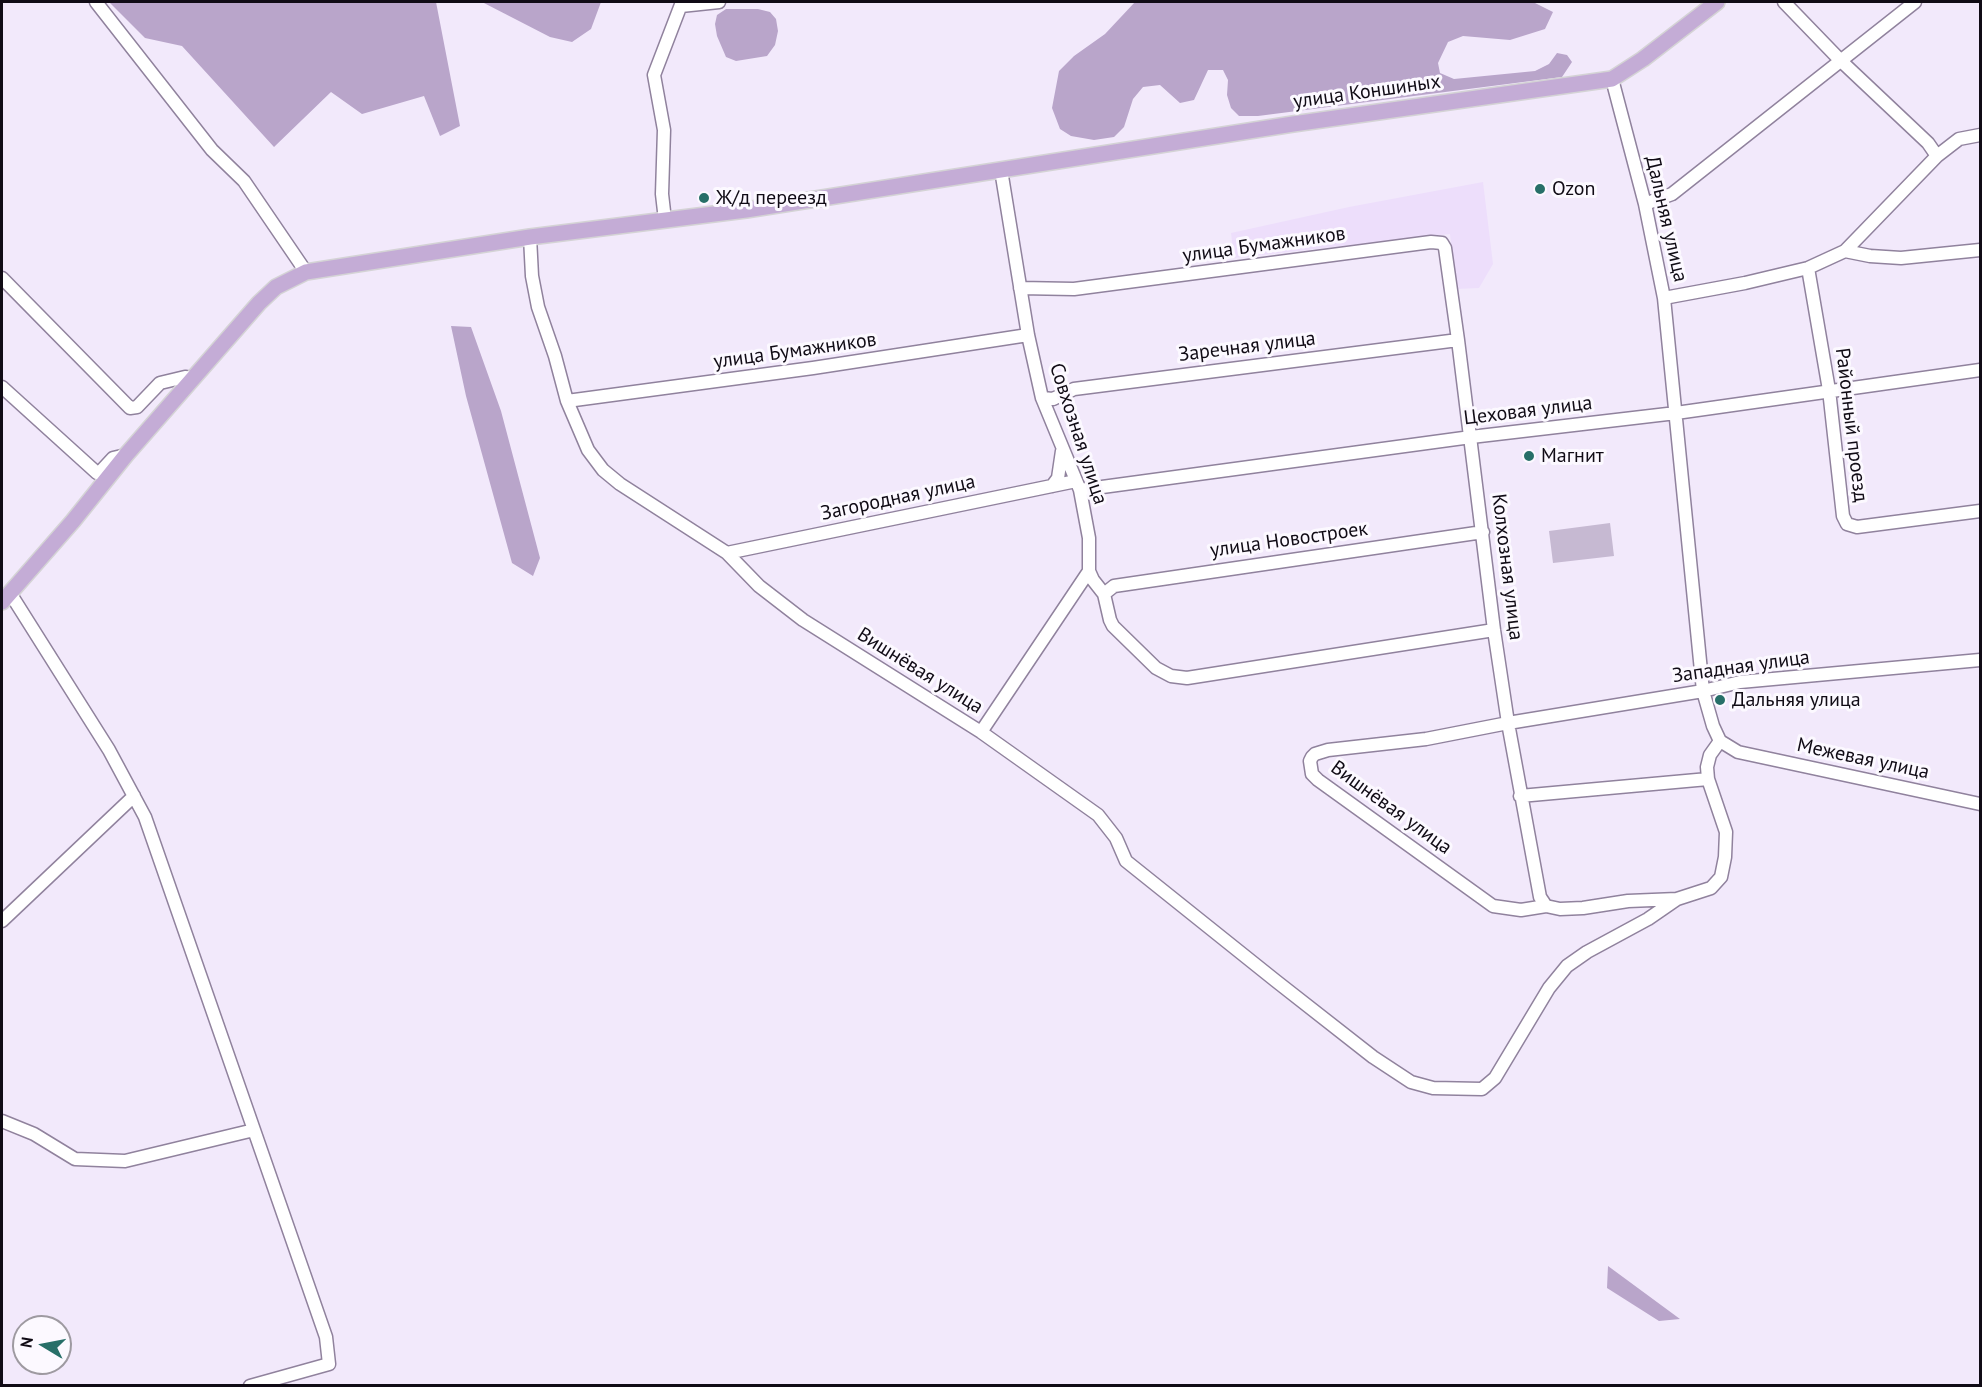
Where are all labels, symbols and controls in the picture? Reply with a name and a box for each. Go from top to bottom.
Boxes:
street label: улица Коншиных [1292,70,1442,114]
street label: Дальняя улица [1640,154,1692,284]
place label: Ozon [1552,177,1595,201]
marker: Ozon [1533,182,1547,196]
place label: Ж/д переезд [716,186,827,210]
marker: Ж/д переезд [697,191,711,205]
street label: улица Бумажников [1181,222,1347,268]
street label: Заречная улица [1177,327,1317,367]
street label: улица Бумажников [712,328,878,374]
street label: Районный проезд [1830,347,1872,503]
street label: Совхозная улица [1044,360,1112,508]
street label: Цеховая улица [1462,391,1594,431]
place label: Магнит [1541,444,1604,468]
marker: Магнит [1522,449,1536,463]
street label: Загородная улица [819,470,977,526]
street label: Колхозная улица [1486,492,1528,642]
street label: улица Новостроек [1209,517,1369,563]
street label: Вишнёвая улица [853,623,987,719]
street label: Западная улица [1671,645,1811,689]
place label: Дальняя улица [1732,688,1861,712]
marker: Дальняя улица [1713,693,1727,707]
street label: Межевая улица [1795,733,1931,785]
street label: Вишнёвая улица [1326,756,1456,860]
north arrow [12,1315,72,1375]
text: N [15,1335,37,1349]

